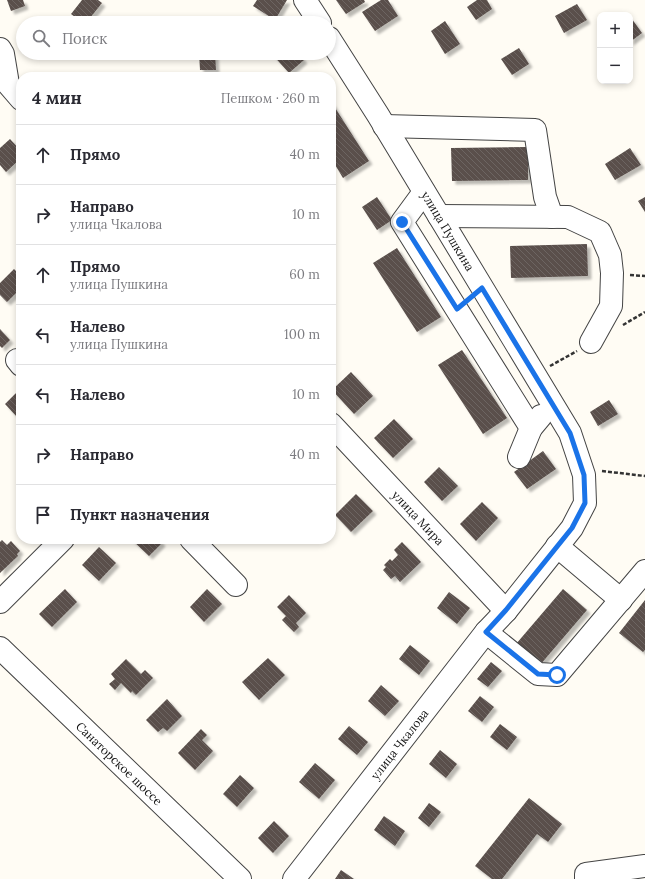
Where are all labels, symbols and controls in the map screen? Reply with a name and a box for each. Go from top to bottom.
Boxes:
map controls [597,12,633,84]
button: + [597,12,633,48]
search box [16,16,336,60]
icon: search [30,27,52,49]
text: Поиск [62,29,107,48]
button: − [597,48,633,84]
text: 4 мин [32,87,82,109]
text: Пешком · 260 m [221,90,320,107]
icon: ahead [32,144,54,166]
text: Прямо [70,145,120,164]
text: 40 m [290,146,320,163]
street label: улица Пушкина [418,188,478,274]
text: Направо [70,197,134,216]
icon: right [32,204,54,226]
text: 10 m [292,206,320,223]
route end [393,213,411,231]
text: улица Чкалова [70,216,162,233]
text: Прямо [70,257,120,276]
icon: ahead [32,264,54,286]
text: 60 m [289,266,320,283]
text: улица Пушкина [70,276,168,293]
text: Налево [70,317,125,336]
icon: left [32,324,54,346]
text: 100 m [284,326,320,343]
text: улица Пушкина [70,336,168,353]
icon: left [32,384,54,406]
text: Налево [70,385,125,404]
text: 10 m [292,386,320,403]
icon: right [32,444,54,466]
text: Направо [70,445,134,464]
text: 40 m [290,446,320,463]
street label: улица Мира [389,487,448,548]
icon: arrive [32,504,54,526]
text: Пункт назначения [70,505,210,524]
route start [548,666,566,684]
street label: улица Чкалова [367,706,431,782]
street label: Санаторское шоссе [73,718,166,808]

